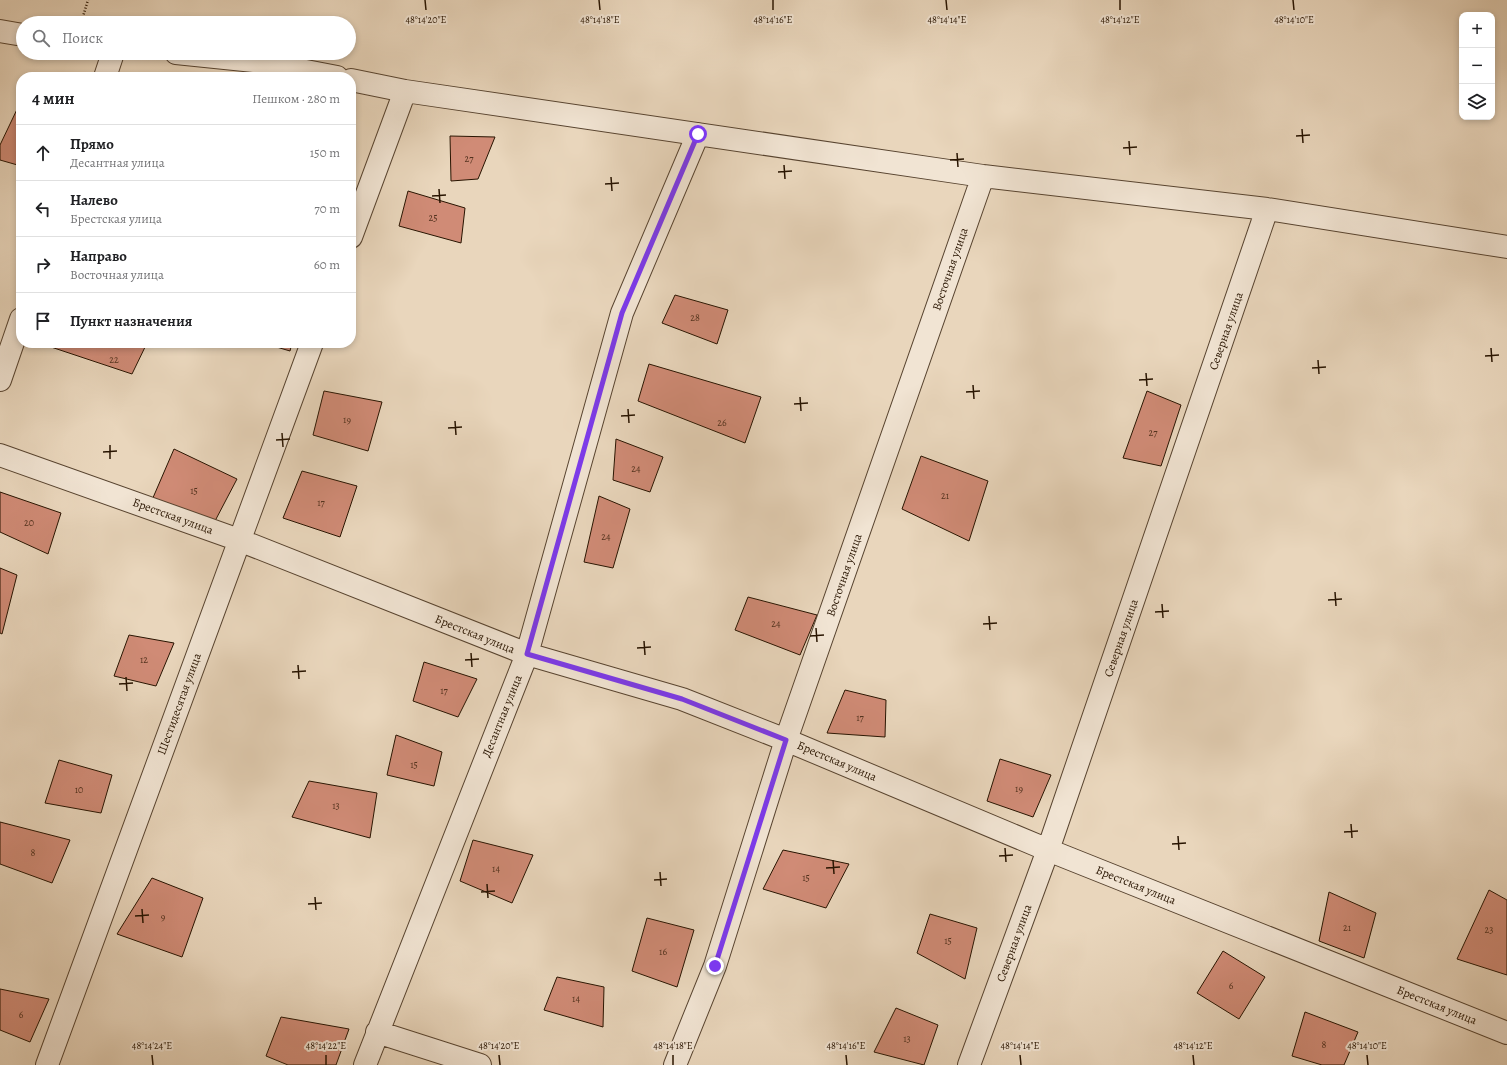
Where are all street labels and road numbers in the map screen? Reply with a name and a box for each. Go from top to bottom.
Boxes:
street label: Восточная улица [928,225,972,313]
street label: Северная улица [1205,289,1247,372]
street label: Брестская улица [130,494,216,538]
street label: Восточная улица [822,531,866,619]
street label: Северная улица [1100,596,1142,679]
street label: Брестская улица [433,611,518,658]
street label: Шестидесятая улица [153,650,205,757]
street label: Десантная улица [478,672,526,760]
street label: Брестская улица [795,737,880,785]
street label: Брестская улица [1094,862,1179,909]
street label: Северная улица [993,902,1036,984]
street label: Брестская улица [1395,982,1480,1029]

